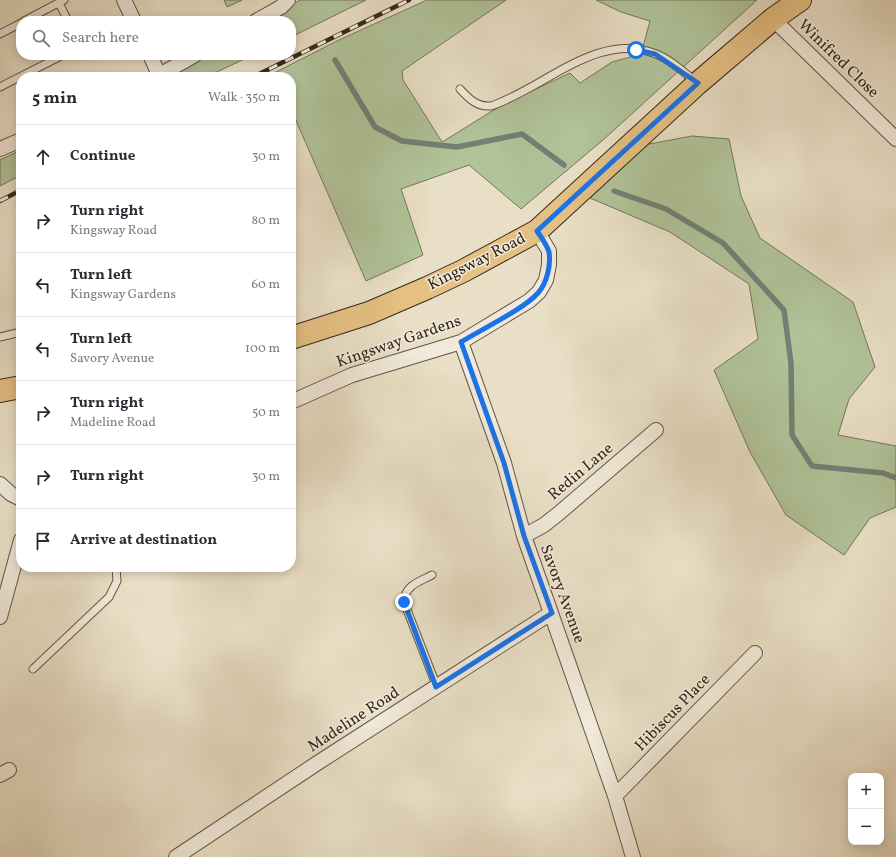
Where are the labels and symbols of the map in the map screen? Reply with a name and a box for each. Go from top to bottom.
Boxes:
street label: Winifred Close [793,15,883,103]
route start [627,41,645,59]
street label: Kingsway Road [424,228,530,296]
street label: Kingsway Gardens [334,310,464,374]
street label: Redin Lane [544,438,618,506]
street label: Savory Avenue [534,542,590,646]
route end [395,593,413,611]
street label: Hibiscus Place [630,669,716,757]
street label: Madeline Road [304,682,404,758]

